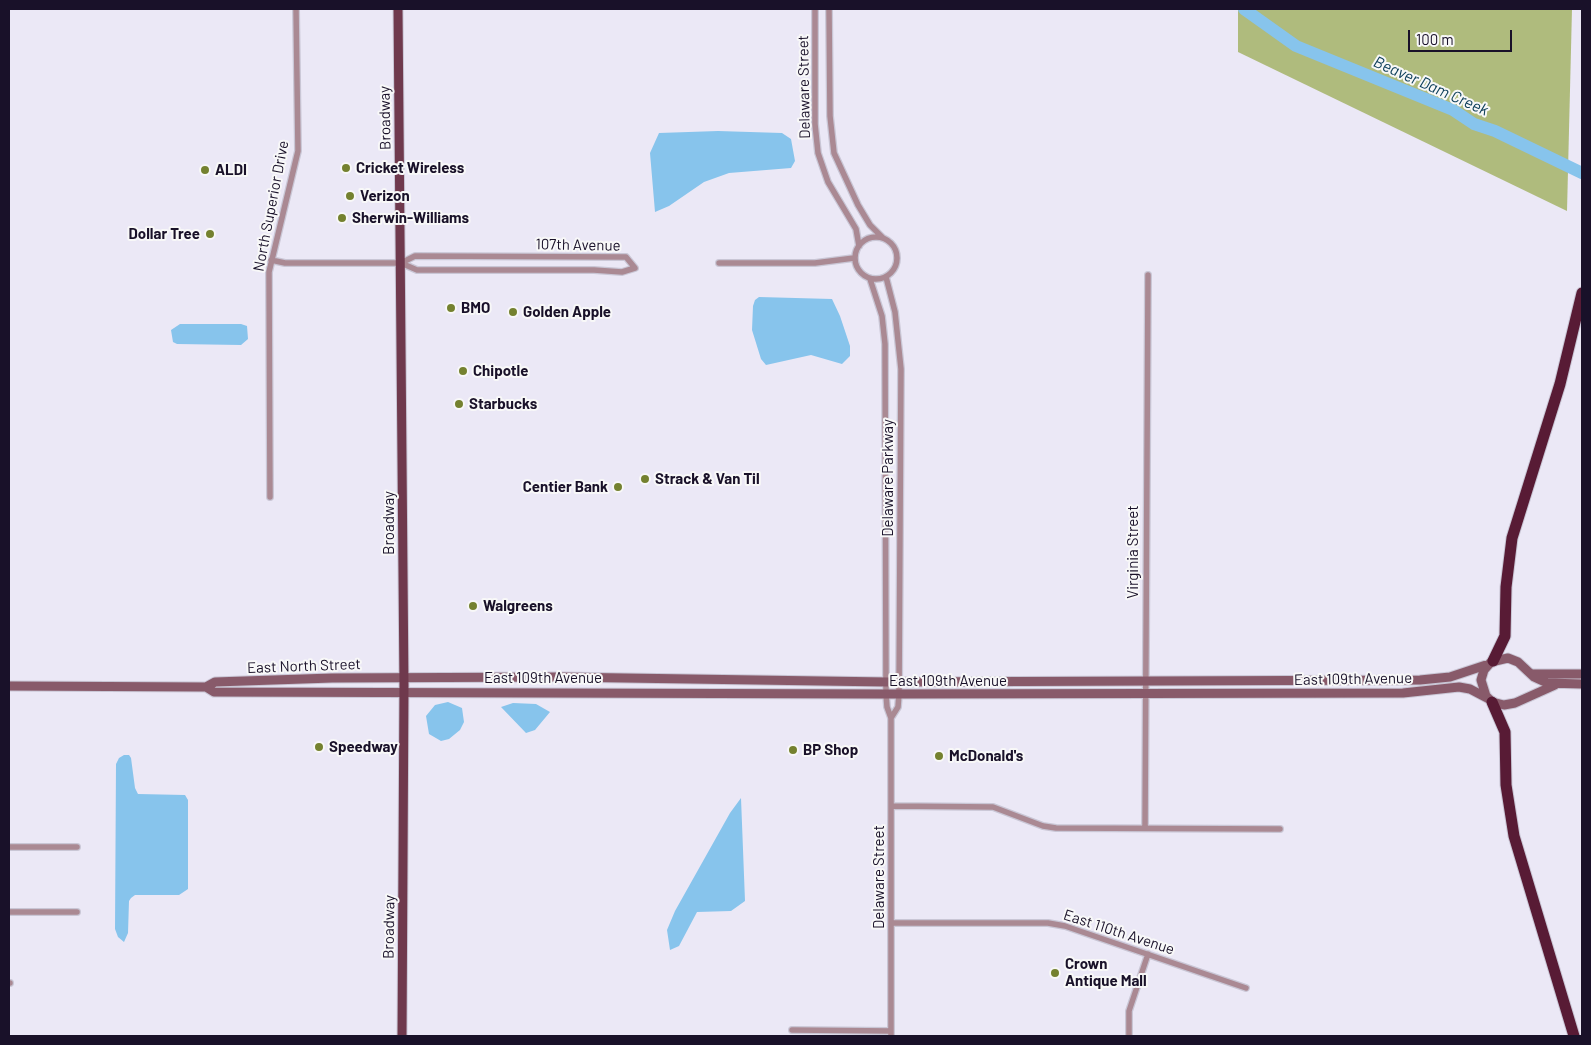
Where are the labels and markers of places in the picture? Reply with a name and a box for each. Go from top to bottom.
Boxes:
place label: Cricket Wireless [356,159,464,177]
place label: ALDI [215,161,247,179]
marker: Cricket Wireless [340,162,352,174]
marker: ALDI [199,164,211,176]
place label: Verizon [360,187,410,205]
marker: Verizon [344,190,356,202]
place label: Sherwin-Williams [352,209,469,227]
marker: Sherwin-Williams [336,212,348,224]
place label: Dollar Tree [129,225,200,243]
marker: Dollar Tree [204,228,216,240]
place label: BMO [461,299,490,317]
marker: BMO [445,302,457,314]
place label: Golden Apple [523,303,611,321]
marker: Golden Apple [507,306,519,318]
place label: Chipotle [473,362,528,380]
marker: Chipotle [457,365,469,377]
place label: Starbucks [469,395,537,413]
marker: Starbucks [453,398,465,410]
place label: Strack & Van Til [655,470,760,488]
marker: Strack & Van Til [639,473,651,485]
place label: Centier Bank [523,478,608,496]
marker: Centier Bank [612,481,624,493]
place label: Walgreens [483,597,553,615]
marker: Walgreens [467,600,479,612]
place label: Speedway [329,738,398,756]
marker: Speedway [313,741,325,753]
place label: BP Shop [803,741,858,759]
marker: BP Shop [787,744,799,756]
place label: McDonald's [949,747,1023,765]
marker: McDonald's [933,750,945,762]
place label: Crown Antique Mall [1065,955,1147,990]
marker: Crown Antique Mall [1049,967,1061,979]

